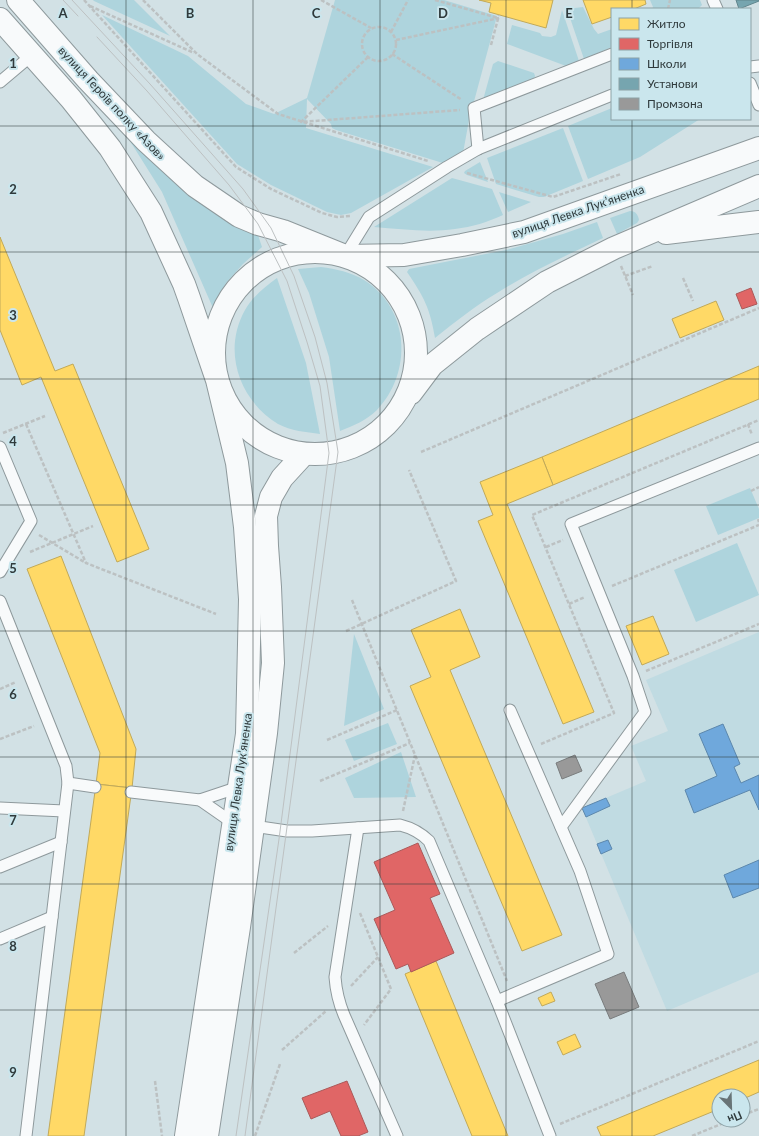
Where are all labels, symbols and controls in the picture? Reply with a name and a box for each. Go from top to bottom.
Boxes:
text: A [57,5,68,21]
text: B [186,5,195,21]
text: C [312,5,321,21]
text: D [438,5,448,21]
text: E [565,5,573,21]
legend [611,8,751,120]
text: Житло [647,16,686,31]
text: Торгівля [647,36,693,51]
street label: вулиця Героїв полку «Азов» [55,43,169,163]
text: 1 [9,55,17,71]
text: Школи [647,56,686,71]
text: Установи [647,76,698,91]
text: Промзона [647,96,703,111]
text: 2 [9,181,17,197]
street label: вулиця Левка Лукʼяненка [510,181,646,241]
text: 3 [9,307,17,323]
text: 4 [9,433,17,449]
text: 5 [9,560,17,576]
text: 6 [9,686,17,702]
street label: вулиця Левка Лукʼяненка [221,712,255,852]
text: 7 [9,812,17,828]
text: 8 [9,938,17,954]
text: 9 [9,1064,17,1080]
north arrow [711,1088,751,1128]
text: Пн [726,1109,744,1126]

